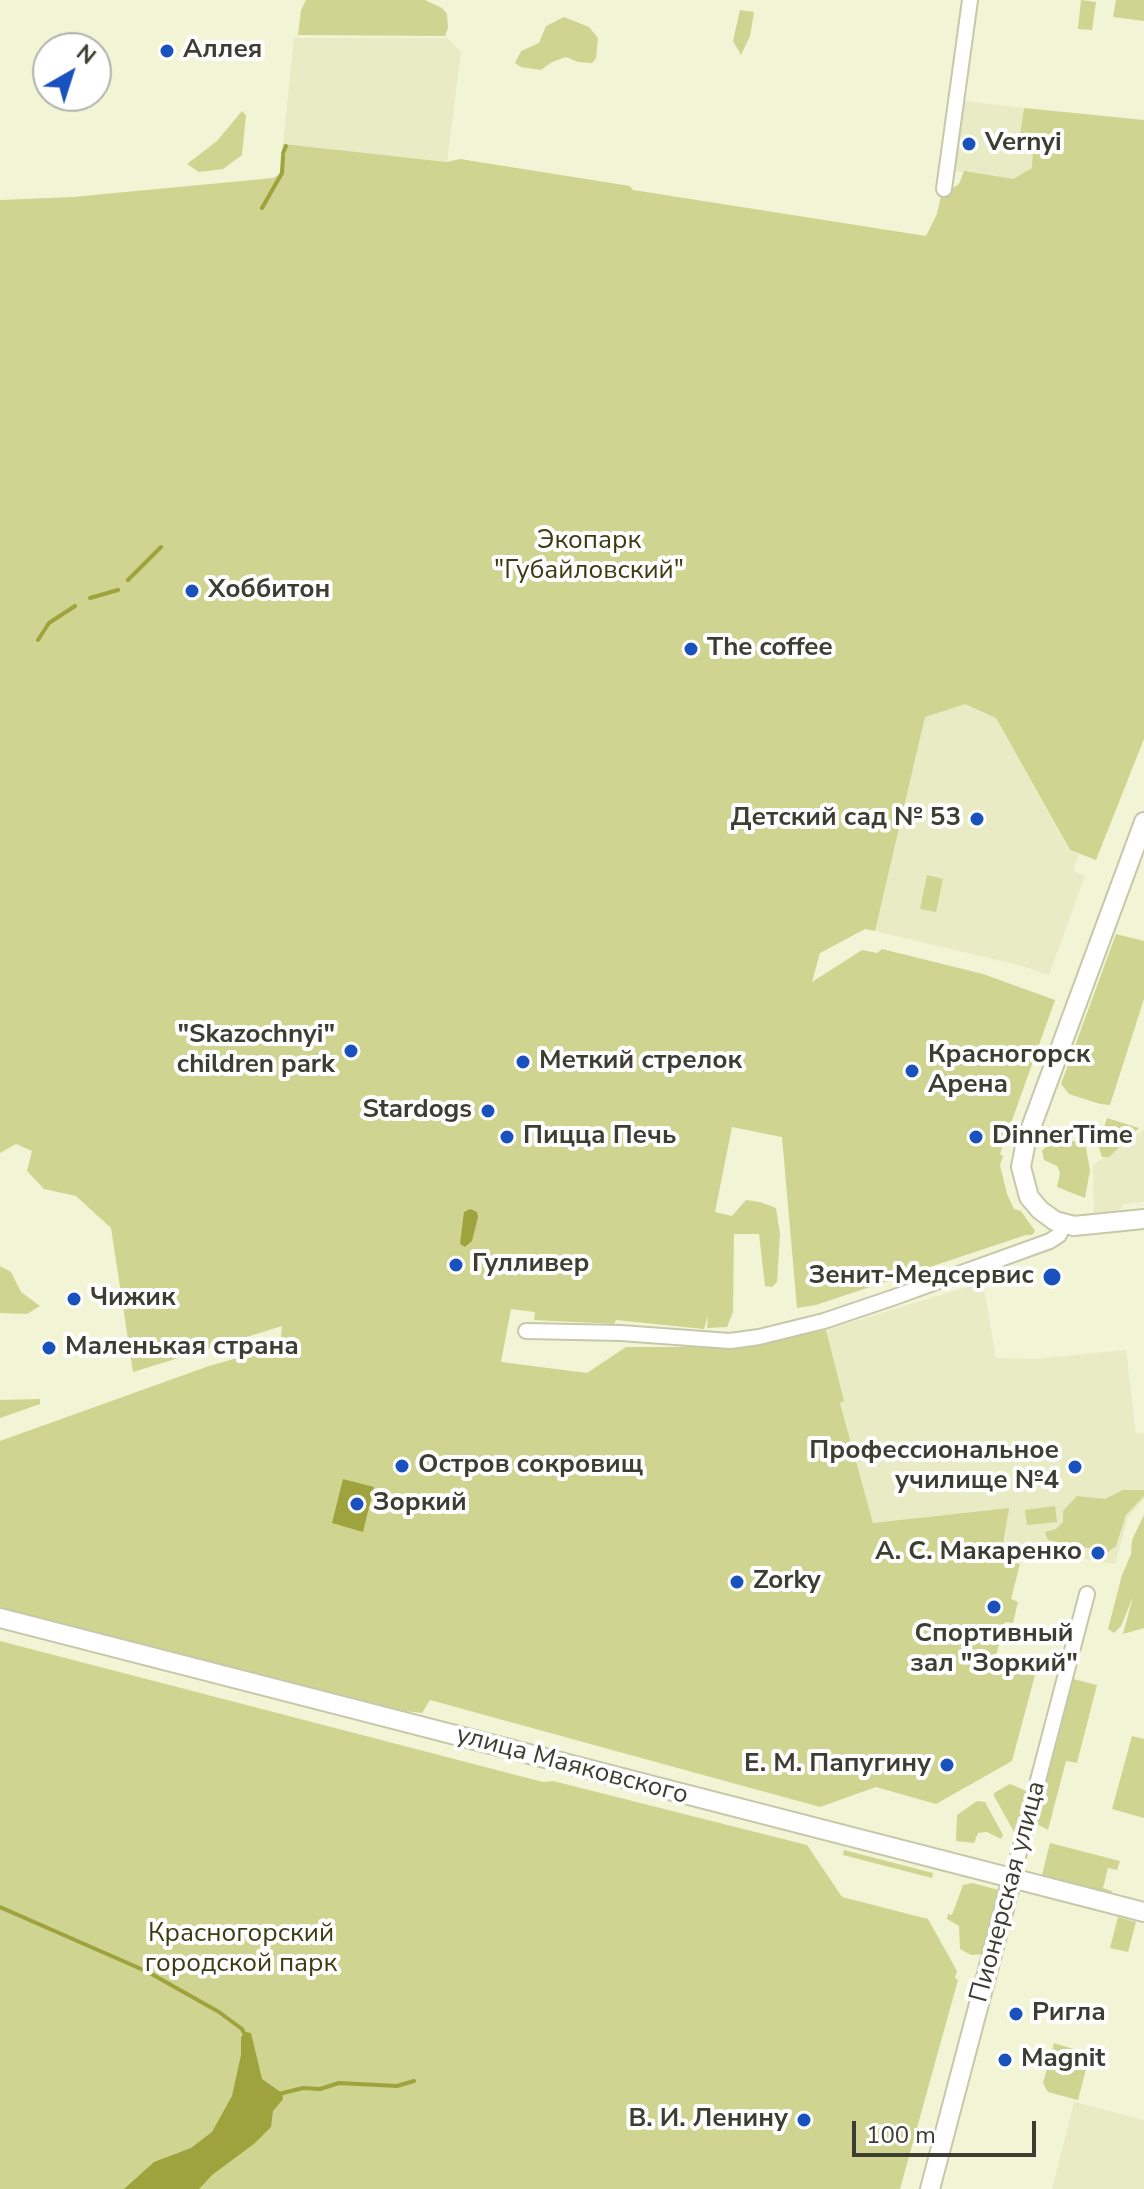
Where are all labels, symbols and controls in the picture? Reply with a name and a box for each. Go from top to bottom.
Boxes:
north arrow [32,32,112,112]
place label: Аллея [183,35,262,67]
text: N [70,38,102,72]
marker: Аллея [158,42,176,60]
place label: Vernyi [985,128,1062,160]
marker: Vernyi [960,135,978,153]
park label: Экопарк "Губайловский" [494,526,684,588]
place label: Хоббитон [208,575,330,607]
marker: Хоббитон [183,582,201,600]
place label: The coffee [707,633,833,665]
marker: The coffee [682,640,700,658]
place label: Детский сад № 53 [731,803,961,835]
marker: Детский сад № 53 [968,810,986,828]
place label: "Skazochnyi" children park [177,1020,335,1082]
place label: Красногорск Арена [928,1040,1090,1102]
marker: "Skazochnyi" children park [342,1042,360,1060]
place label: Меткий стрелок [539,1046,742,1078]
marker: Меткий стрелок [514,1053,532,1071]
marker: Красногорск Арена [903,1062,921,1080]
place label: Stardogs [363,1095,472,1127]
marker: Stardogs [479,1102,497,1120]
place label: Пицца Печь [523,1121,676,1153]
place label: DinnerTime [992,1121,1133,1153]
marker: Пицца Печь [498,1128,516,1146]
marker: DinnerTime [967,1128,985,1146]
place label: Гулливер [472,1249,589,1281]
marker: Гулливер [447,1256,465,1274]
place label: Зенит-Медсервис [809,1261,1034,1293]
marker: Зенит-Медсервис [1041,1266,1063,1288]
place label: Чижик [90,1283,176,1315]
marker: Чижик [65,1290,83,1308]
place label: Маленькая страна [65,1332,299,1364]
marker: Маленькая страна [40,1339,58,1357]
place label: Профессиональное училище №4 [809,1436,1059,1498]
place label: Остров сокровищ [418,1450,643,1482]
marker: Остров сокровищ [393,1457,411,1475]
marker: Профессиональное училище №4 [1066,1458,1084,1476]
place label: Зоркий [373,1488,467,1520]
marker: Зоркий [348,1495,366,1513]
place label: А. С. Макаренко [875,1537,1082,1569]
marker: А. С. Макаренко [1089,1544,1107,1562]
place label: Zorky [753,1566,821,1598]
marker: Zorky [728,1573,746,1591]
marker: Спортивный зал "Зоркий" [985,1598,1003,1616]
place label: Спортивный зал "Зоркий" [910,1619,1078,1680]
street label: улица Маяковского [453,1720,691,1812]
place label: Е. М. Папугину [744,1749,931,1781]
marker: Е. М. Папугину [938,1756,956,1774]
street label: Пионерская улица [964,1778,1054,2006]
park label: Красногорский городской парк [145,1919,337,1980]
place label: Ригла [1032,1998,1106,2030]
marker: Ригла [1007,2005,1025,2023]
place label: Magnit [1021,2044,1105,2076]
marker: Magnit [996,2051,1014,2069]
place label: В. И. Ленину [629,2104,788,2136]
scale bar [856,2105,1040,2155]
marker: В. И. Ленину [795,2111,813,2129]
text: 100 m [866,2119,936,2151]

